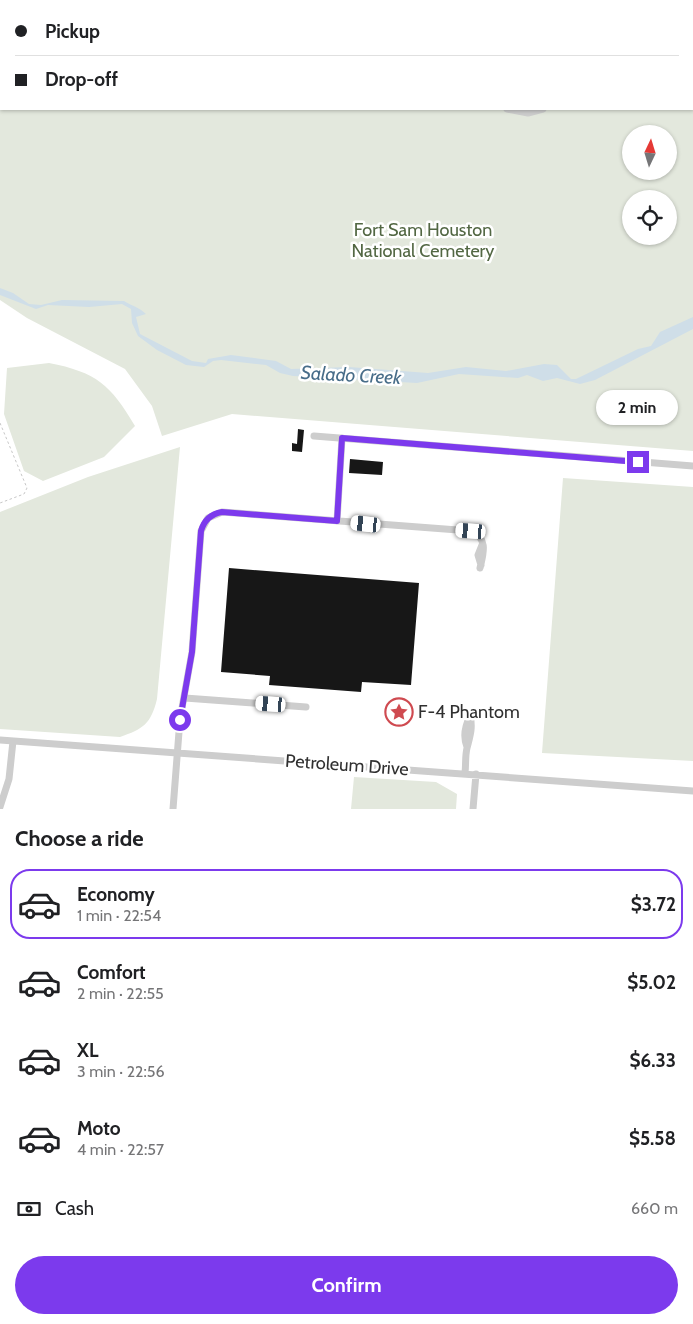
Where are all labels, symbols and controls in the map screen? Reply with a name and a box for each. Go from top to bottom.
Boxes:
text: Pickup [45,20,100,43]
text: Drop-off [45,68,118,91]
north arrow [622,125,678,180]
map controls [622,125,677,245]
button: locate [622,190,677,245]
park label: Fort Sam Houston National Cemetery [352,219,494,262]
water label: Salado Creek [300,361,403,389]
callout: 2 min [597,390,679,424]
text: 2 min [618,398,656,417]
route end [627,451,649,473]
car [350,515,381,533]
car [455,522,486,540]
car [255,695,286,713]
place icon: F-4 Phantom [384,697,414,727]
place label: F-4 Phantom [418,701,520,723]
route start [169,709,191,731]
street label: Petroleum Drive [285,750,409,780]
text: Choose a ride [15,825,144,852]
icon: car [17,882,62,927]
text: Economy [77,883,155,906]
text: $3.72 [631,893,676,916]
text: 1 min · 22:54 [77,906,161,925]
icon: car [17,960,62,1005]
text: Comfort [77,961,146,984]
text: $5.02 [627,971,676,994]
text: 2 min · 22:55 [77,984,164,1003]
icon: car [17,1038,62,1083]
text: XL [77,1039,98,1062]
text: $6.33 [630,1049,676,1072]
text: 3 min · 22:56 [77,1062,164,1081]
icon: car [17,1116,62,1161]
text: Moto [77,1117,121,1140]
text: $5.58 [629,1127,676,1150]
text: 4 min · 22:57 [77,1140,164,1159]
icon: cash [15,1195,43,1223]
text: Cash [55,1197,94,1220]
text: 660 m [631,1199,678,1218]
button: Confirm [15,1256,678,1314]

